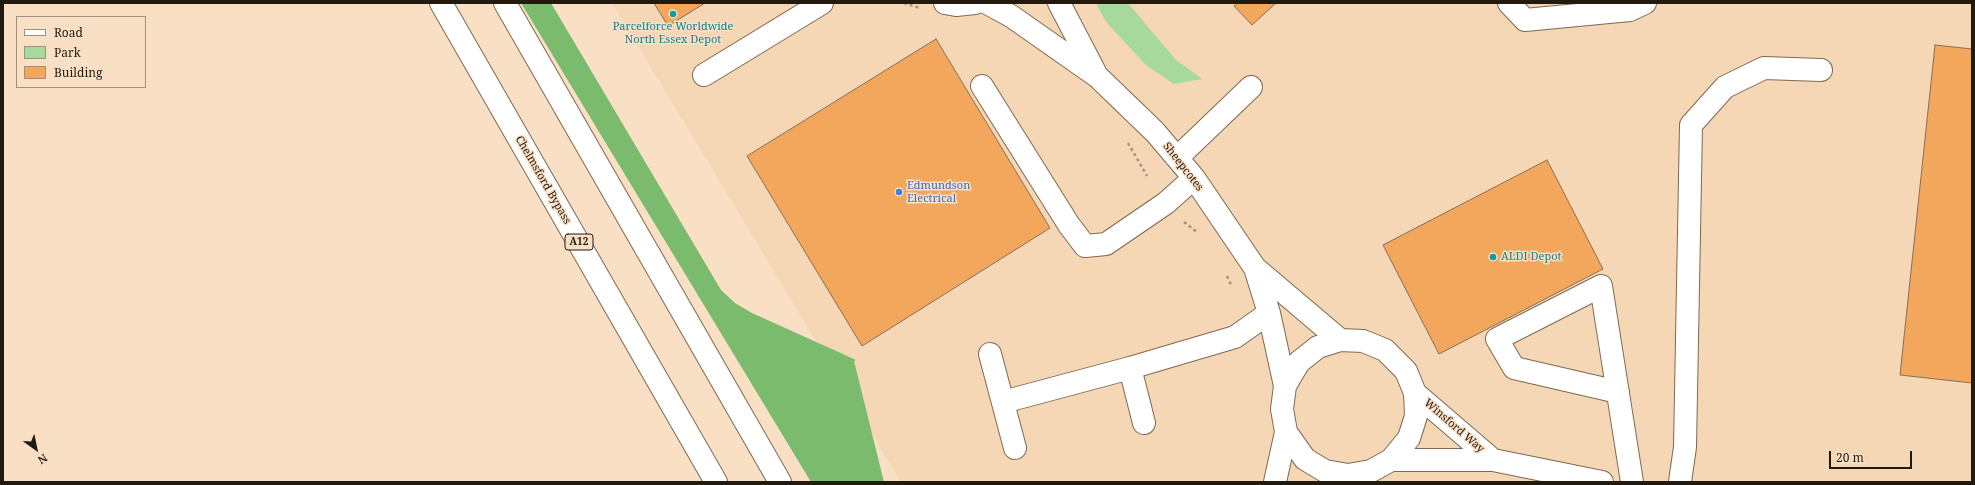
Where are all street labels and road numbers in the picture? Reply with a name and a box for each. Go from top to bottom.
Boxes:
street label: Chelmsford Bypass [512,134,574,226]
street label: Sheepcotes [1160,140,1206,194]
road number: A12 [565,234,593,250]
street label: Winsford Way [1421,396,1487,456]

